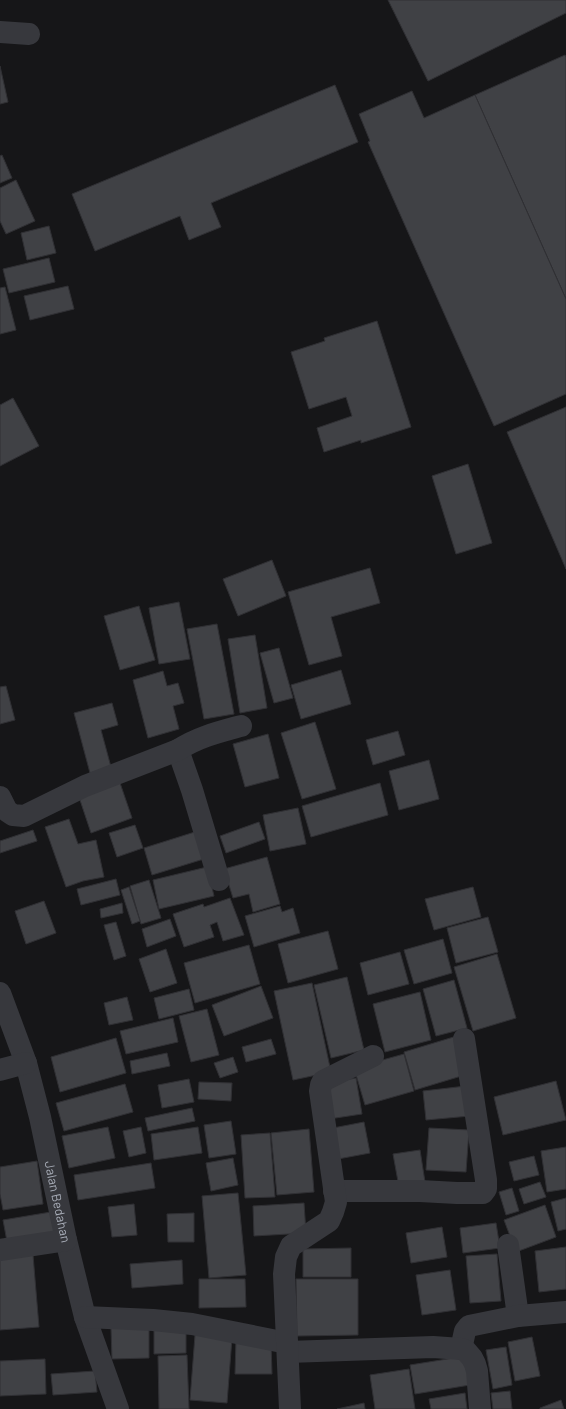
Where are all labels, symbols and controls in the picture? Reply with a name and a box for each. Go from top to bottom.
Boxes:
street label: Jalan Bedahan [41,1159,74,1244]

